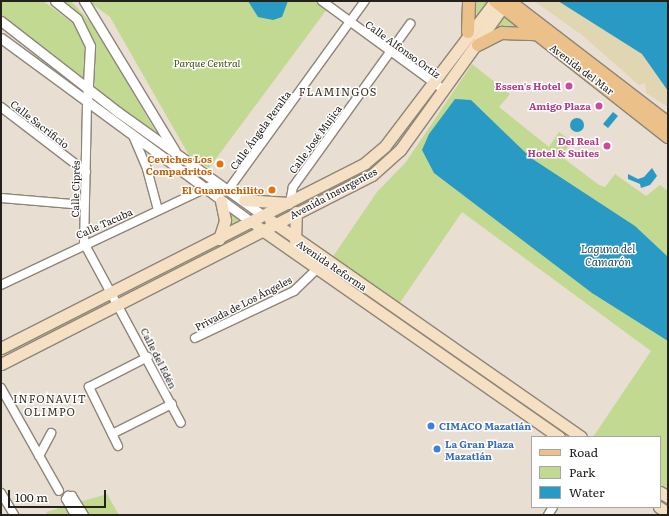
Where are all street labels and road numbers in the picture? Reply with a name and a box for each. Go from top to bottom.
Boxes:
street label: Calle Alfonso Ortiz [363,18,443,80]
street label: Avenida del Mar [548,41,616,97]
street label: Calle Ángela Peralta [227,88,293,172]
street label: Calle Sacrificio [8,97,72,151]
street label: Calle José Mujica [286,103,344,175]
street label: Calle Ciprés [69,161,81,217]
street label: Avenida Insurgentes [287,165,379,221]
street label: Calle Tacuba [74,205,134,241]
street label: Avenida Reforma [295,237,369,293]
street label: Privada de Los Ángeles [193,273,293,333]
street label: Calle del Edén [139,326,179,390]

